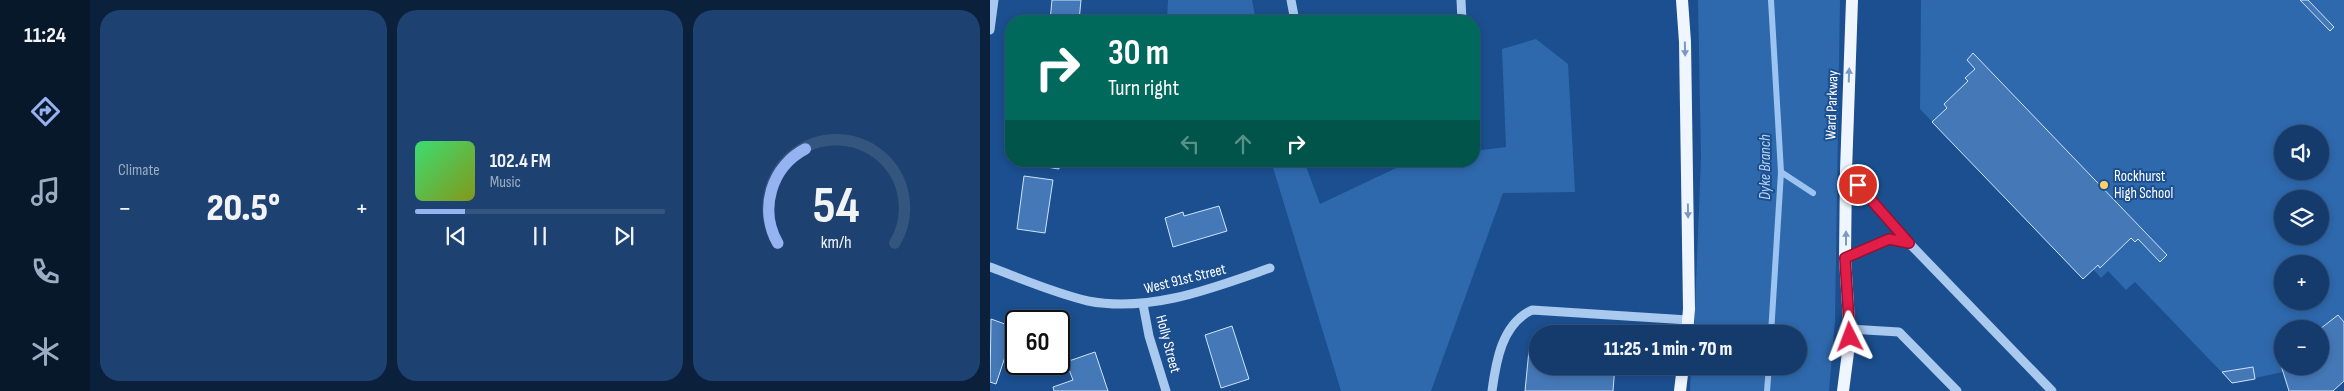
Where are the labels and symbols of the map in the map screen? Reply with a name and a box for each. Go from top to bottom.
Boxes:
one-way arrow [1682,41,1690,57]
one-way arrow [1846,67,1854,83]
street label: Ward Parkway [1821,70,1843,140]
water label: Dyke Branch [1756,134,1775,200]
pin [1837,164,1879,206]
place label: Rockhurst High School [2114,167,2173,203]
marker: Rockhurst High School [2098,179,2110,191]
one-way arrow [1684,203,1692,219]
one-way arrow [1842,230,1850,246]
street label: West 91st Street [1142,260,1228,298]
speed limit sign: 60 [1005,310,1070,375]
position arrow [1823,310,1875,362]
street label: Holly Street [1151,313,1185,375]

